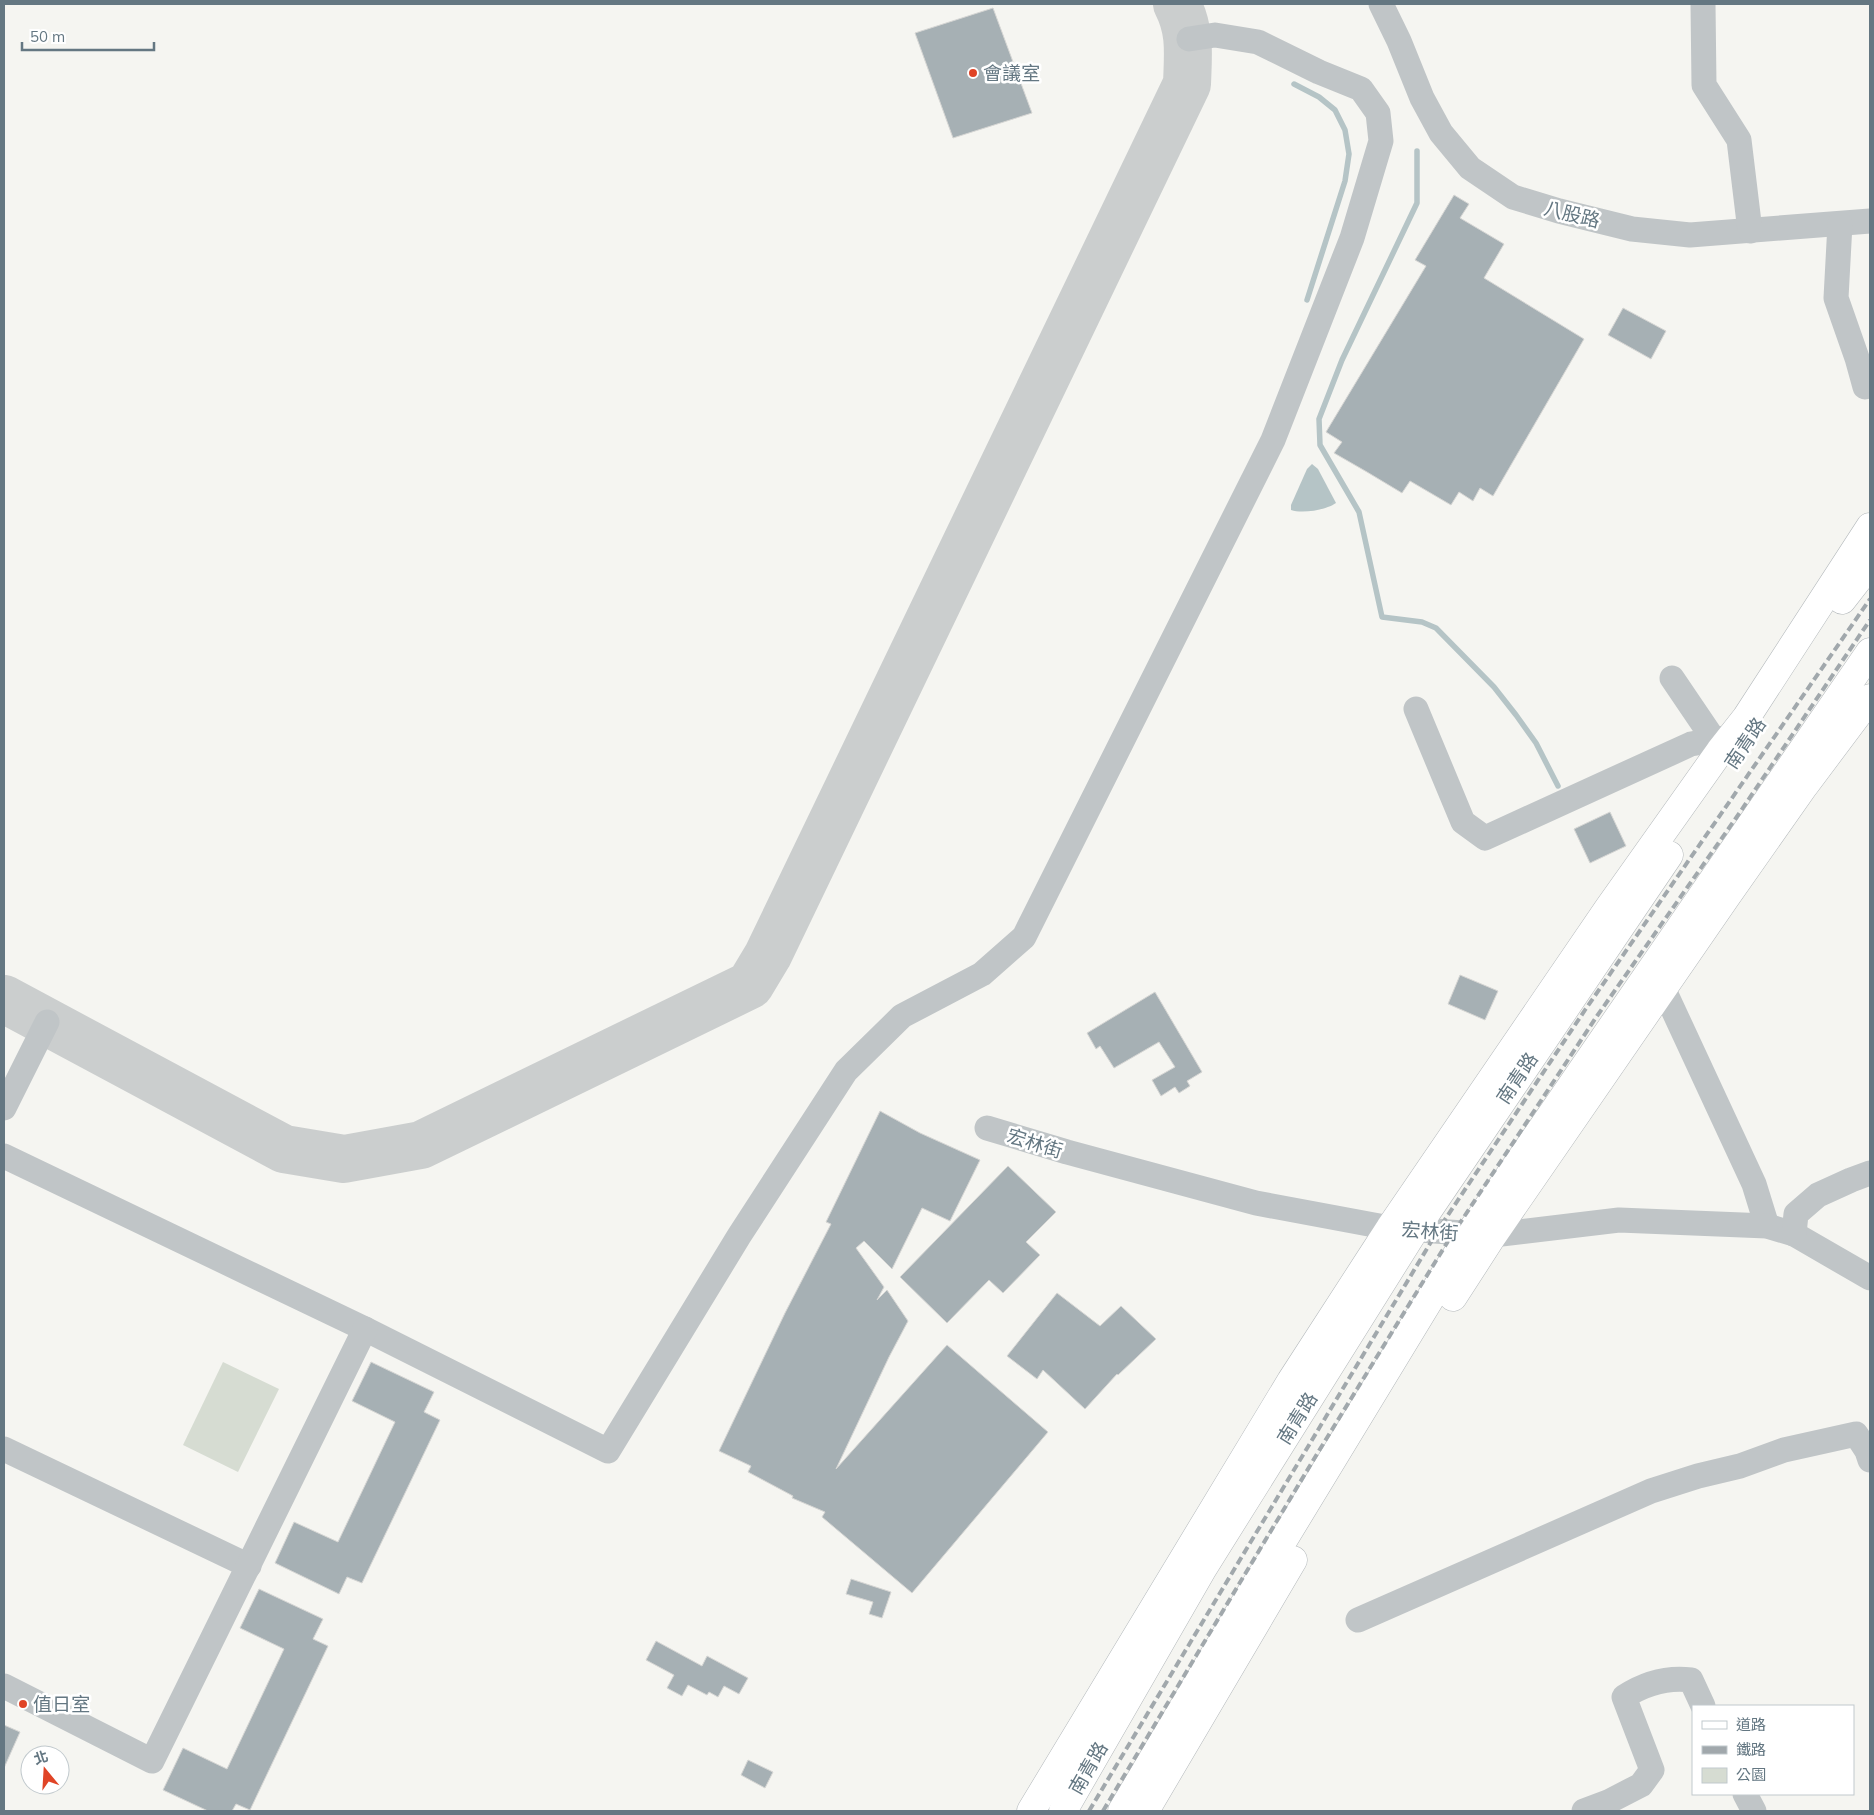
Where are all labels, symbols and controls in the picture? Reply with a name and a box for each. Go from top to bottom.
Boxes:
scale bar [22,20,155,52]
text: 50 m [30,27,65,46]
place label: 會議室 [983,61,1040,85]
marker: 會議室 [967,67,979,79]
street label: 八股路 [1541,195,1603,233]
street label: 南青路 [1719,713,1771,773]
street label: 南青路 [1491,1048,1543,1108]
street label: 宏林街 [1004,1123,1066,1163]
street label: 宏林街 [1401,1217,1459,1245]
street label: 南青路 [1272,1387,1322,1449]
place label: 值日室 [33,1692,90,1716]
marker: 值日室 [17,1698,29,1710]
legend [1692,1705,1854,1795]
text: 道路 [1736,1715,1766,1734]
street label: 南青路 [1063,1737,1113,1799]
text: 鐵路 [1736,1740,1766,1759]
north arrow [20,1745,70,1795]
text: 北 [32,1747,50,1768]
text: 公園 [1736,1765,1766,1784]

